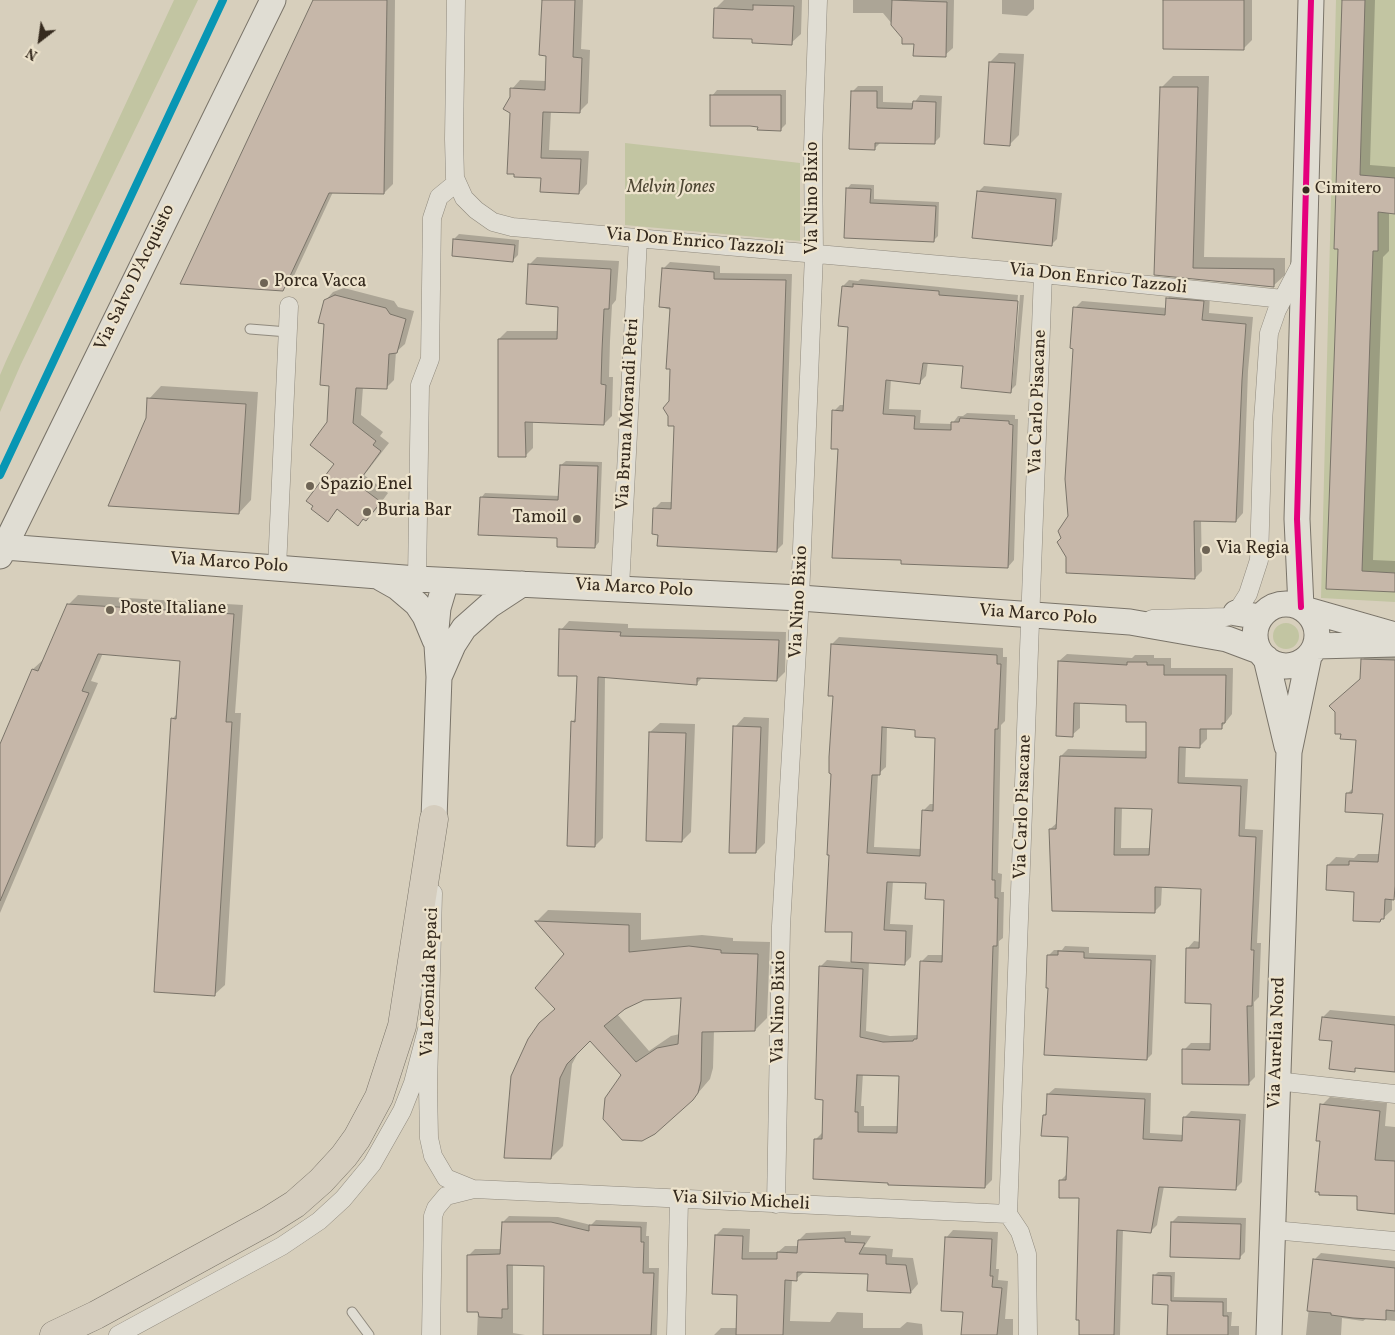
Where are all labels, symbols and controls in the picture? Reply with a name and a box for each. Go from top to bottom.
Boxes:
north arrow [15,15,65,65]
text: N [23,43,41,64]
street label: Via Nino Bixio [803,141,825,255]
park label: Melvin Jones [627,178,715,200]
place label: Cimitero [1315,180,1381,200]
marker: Cimitero [1301,185,1311,195]
street label: Via Salvo D'Acquisto [91,201,181,355]
street label: Via Don Enrico Tazzoli [605,224,785,262]
street label: Via Don Enrico Tazzoli [1008,260,1188,300]
place label: Porca Vacca [274,272,367,294]
marker: Porca Vacca [258,277,270,289]
street label: Via Bruna Morandi Petri [613,318,645,510]
street label: Via Carlo Pisacane [1026,329,1052,475]
place label: Spazio Enel [320,475,412,497]
marker: Spazio Enel [304,480,316,492]
place label: Buria Bar [377,501,452,523]
marker: Buria Bar [361,506,373,518]
place label: Tamoil [512,508,567,530]
marker: Tamoil [571,513,583,525]
place label: Via Regia [1216,539,1289,561]
marker: Via Regia [1200,544,1212,556]
street label: Via Nino Bixio [786,545,814,659]
street label: Via Marco Polo [169,549,289,579]
street label: Via Marco Polo [574,575,694,603]
place label: Poste Italiane [120,599,226,621]
street label: Via Marco Polo [978,601,1098,631]
marker: Poste Italiane [104,604,116,616]
street label: Via Carlo Pisacane [1011,734,1037,880]
street label: Via Leonida Repaci [418,907,444,1057]
street label: Via Nino Bixio [768,950,792,1064]
street label: Via Aurelia Nord [1265,977,1291,1109]
street label: Via Silvio Micheli [671,1188,811,1216]

